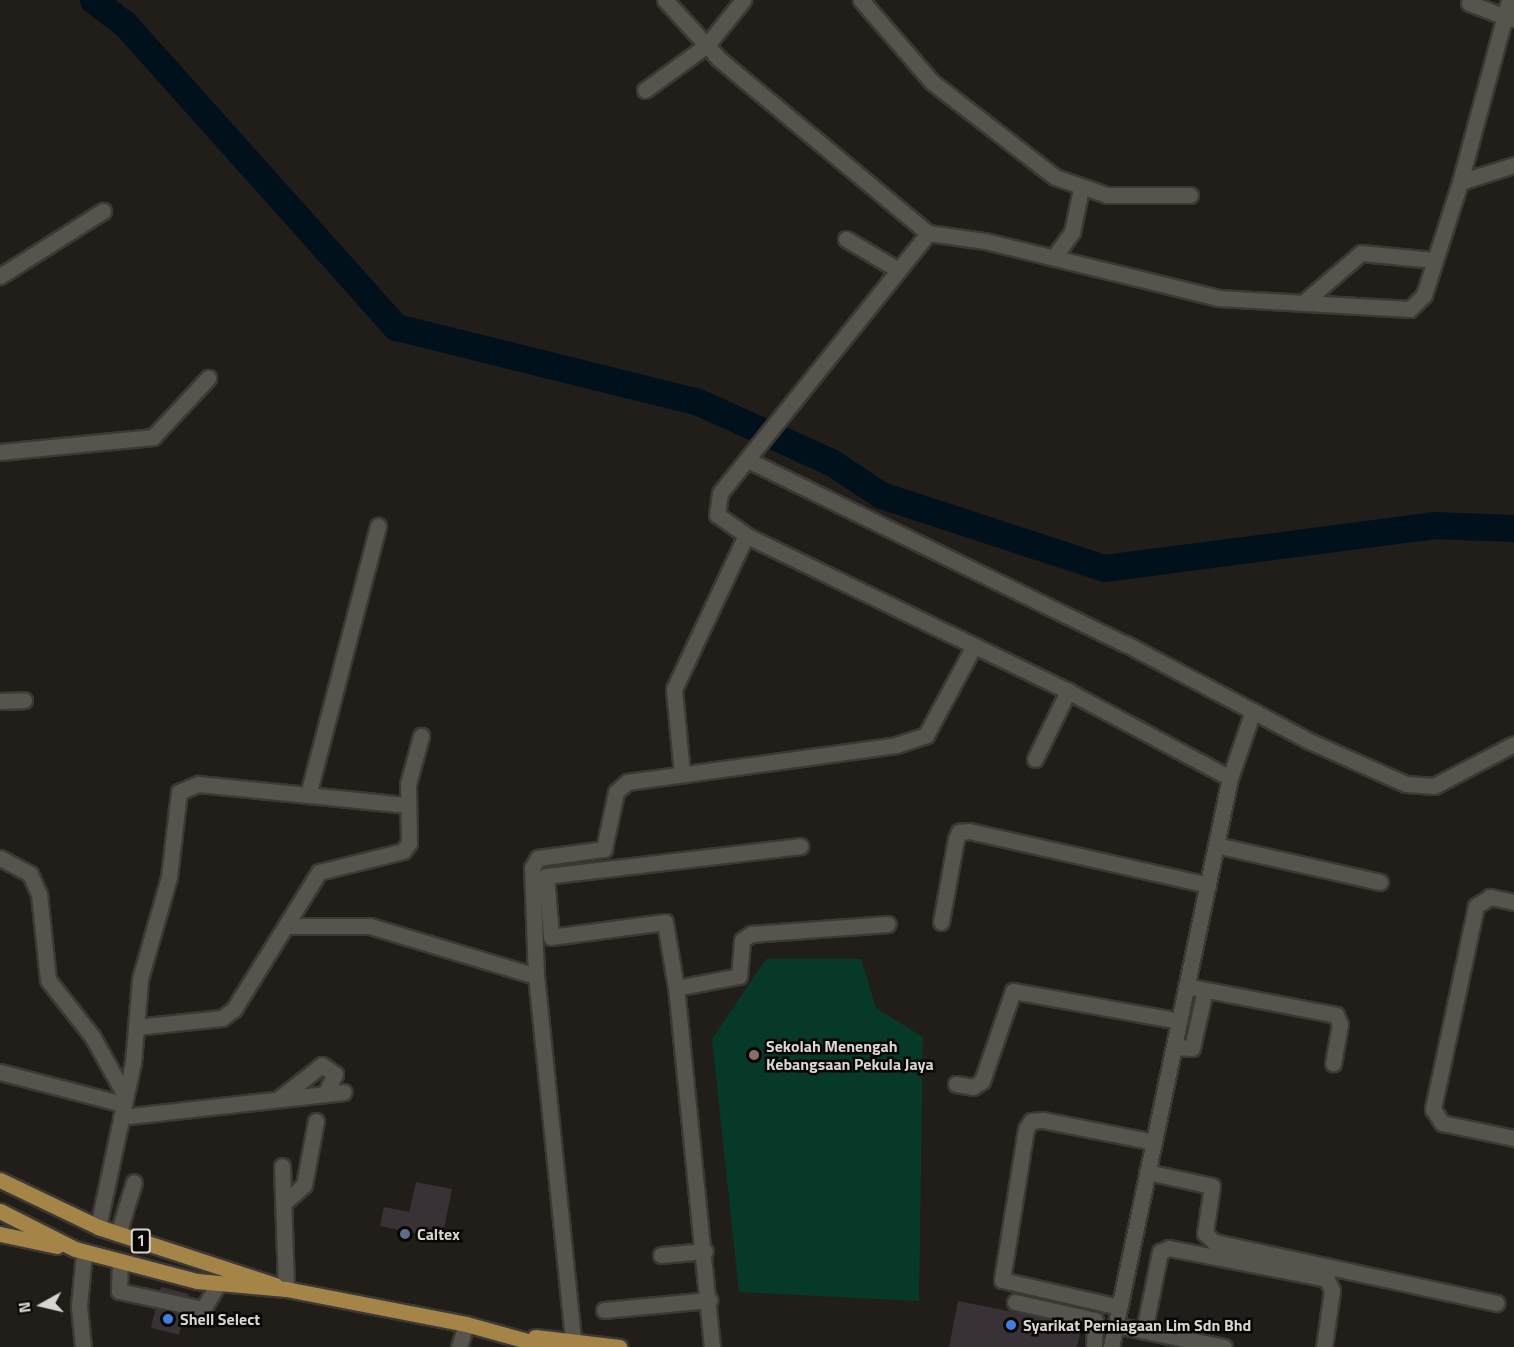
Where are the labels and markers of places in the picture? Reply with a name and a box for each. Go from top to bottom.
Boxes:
place label: Sekolah Menengah Kebangsaan Pekula Jaya [766,1036,934,1074]
marker: Sekolah Menengah Kebangsaan Pekula Jaya [747,1048,761,1062]
place label: Caltex [417,1224,460,1244]
marker: Caltex [398,1227,412,1241]
place label: Shell Select [180,1309,260,1329]
marker: Shell Select [161,1312,175,1326]
place label: Syarikat Perniagaan Lim Sdn Bhd [1023,1315,1251,1335]
marker: Syarikat Perniagaan Lim Sdn Bhd [1004,1318,1018,1332]

